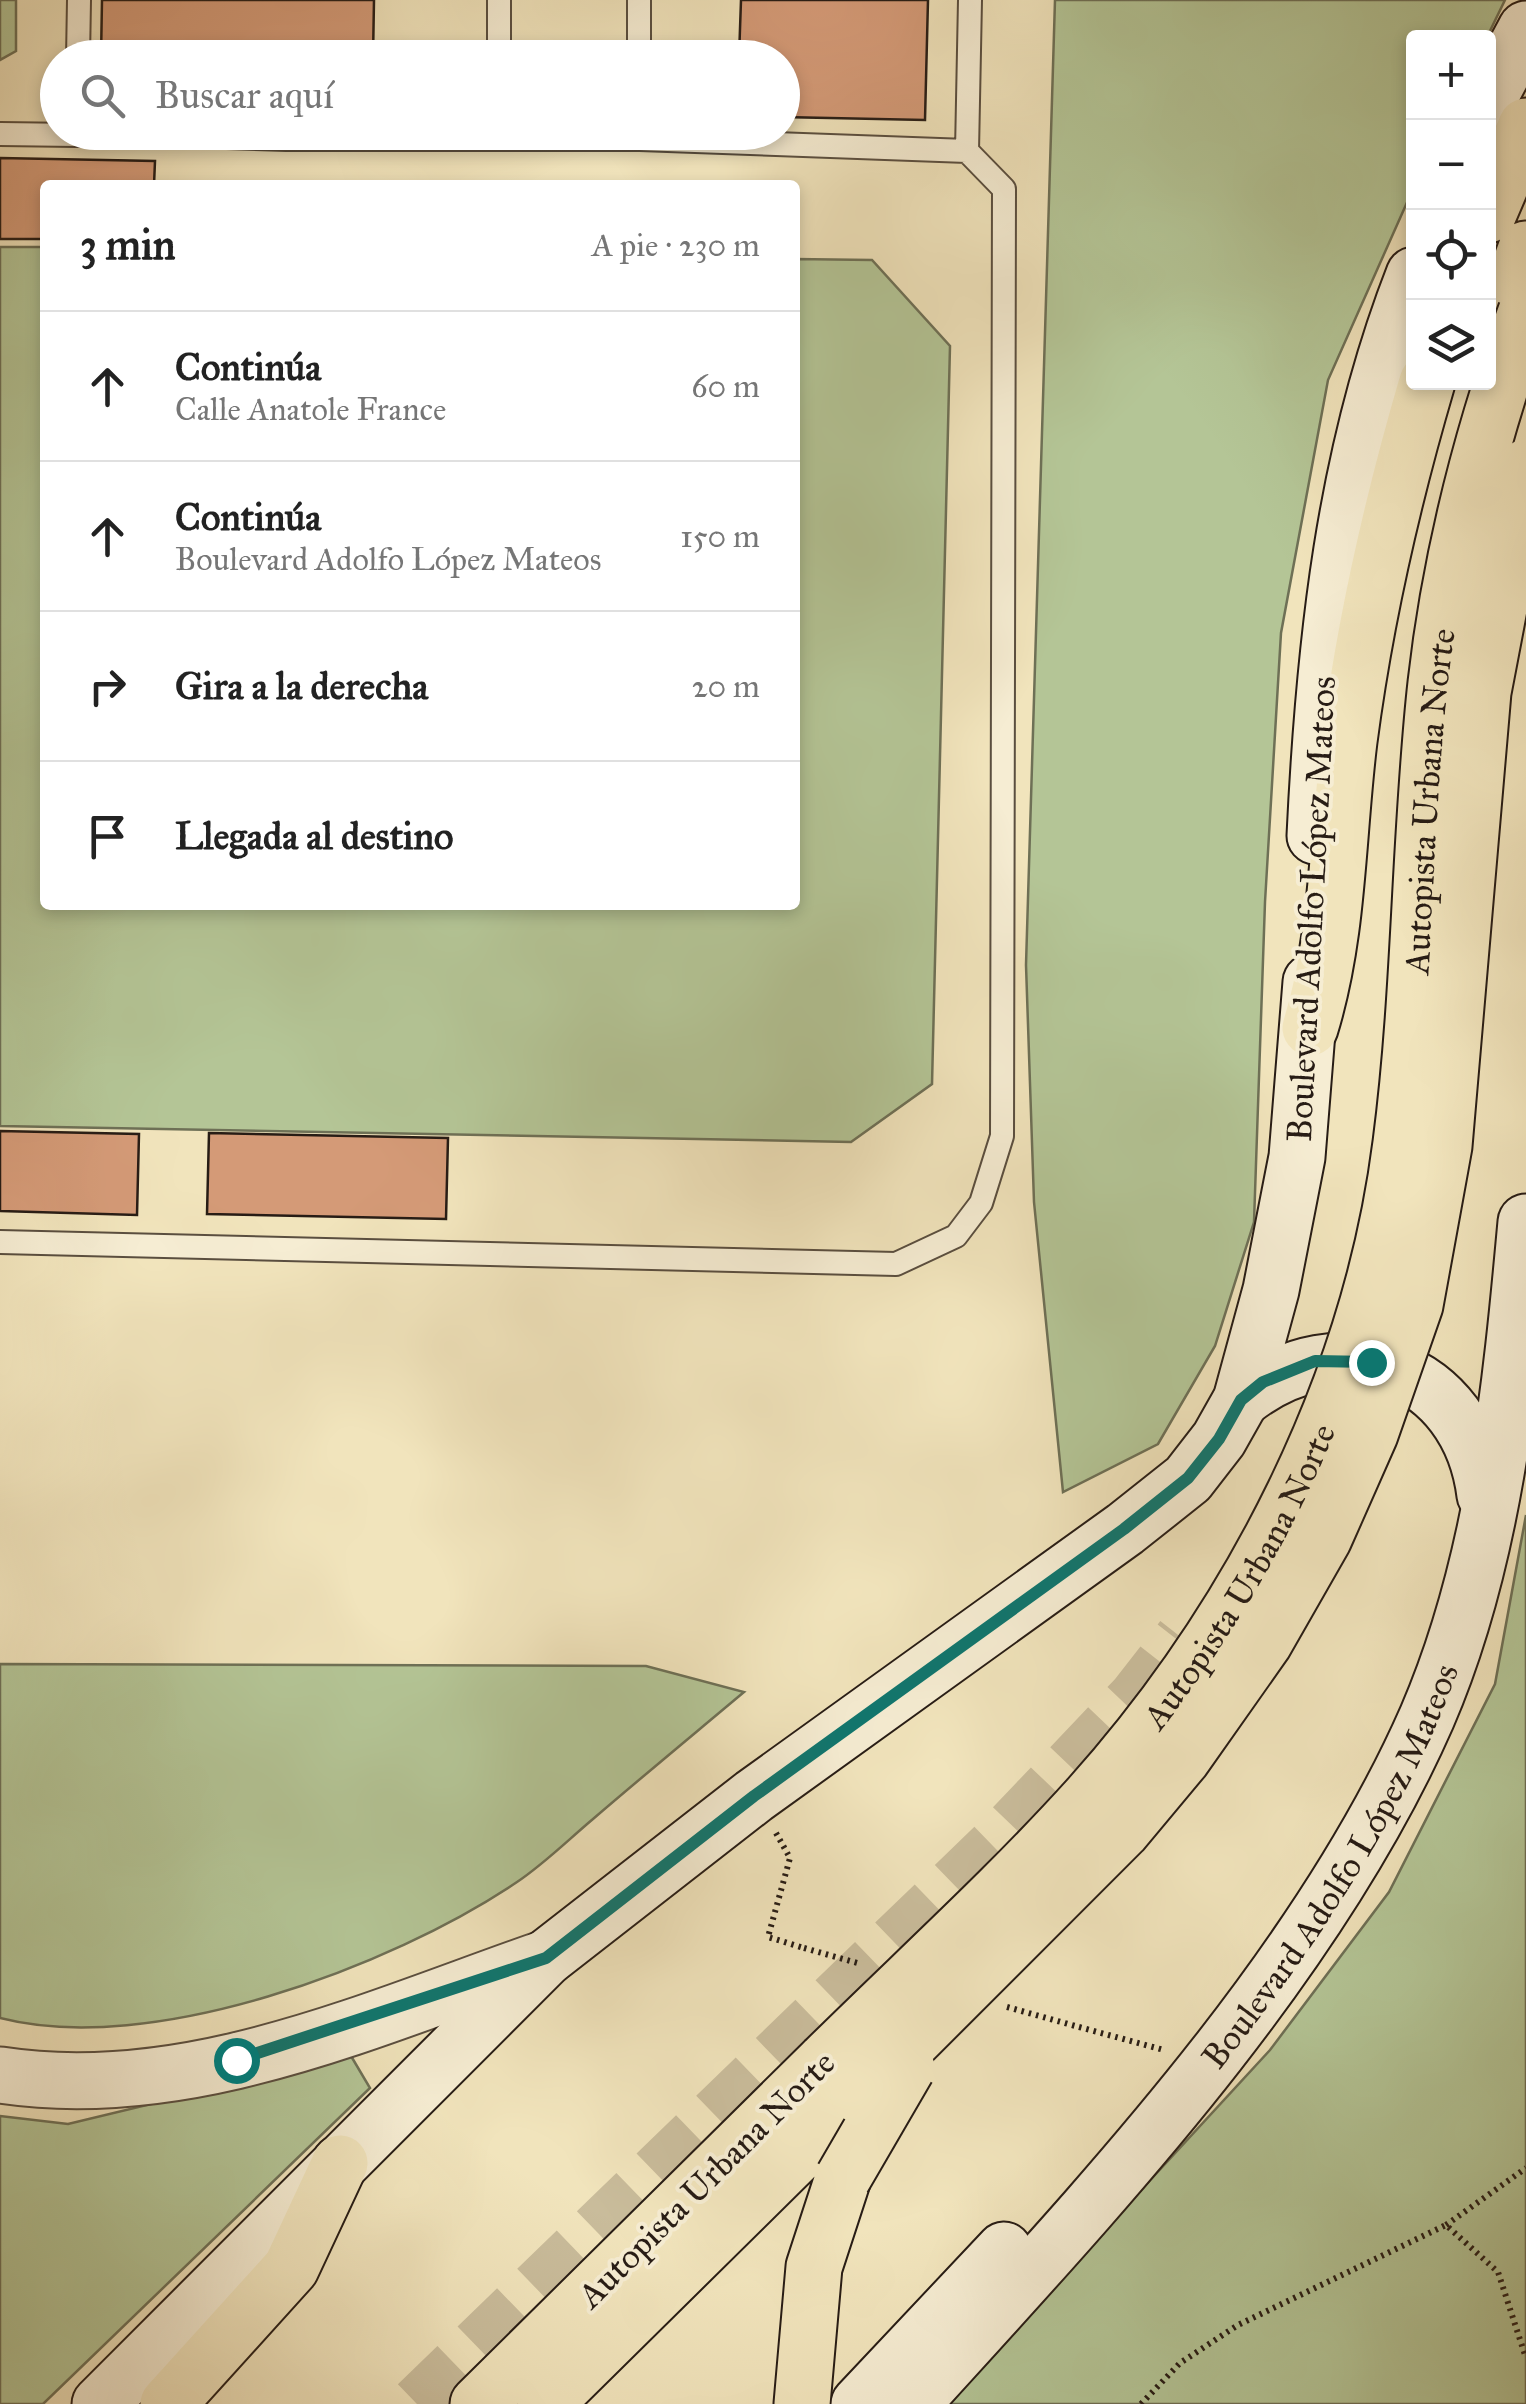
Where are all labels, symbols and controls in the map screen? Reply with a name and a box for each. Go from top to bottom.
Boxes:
map controls [1406,30,1496,390]
button: + [1406,30,1496,120]
search box [40,40,800,150]
icon: search [75,68,130,123]
text: Buscar aquí [155,72,334,118]
button: − [1406,120,1496,210]
button: locate [1406,210,1496,300]
text: 3 min [80,219,175,271]
text: A pie · 230 m [592,226,760,265]
button: layers [1406,300,1496,390]
text: Continúa [175,344,321,390]
icon: ahead [80,359,135,414]
text: 60 m [691,367,760,406]
text: Calle Anatole France [175,390,446,429]
text: Continúa [175,494,321,540]
icon: ahead [80,509,135,564]
text: 150 m [680,517,760,556]
text: Boulevard Adolfo López Mateos [175,540,601,579]
street label: Autopista Urbana Norte [1395,625,1465,978]
icon: right [80,659,135,714]
text: Gira a la derecha [175,663,428,709]
text: 20 m [692,667,760,706]
street label: Boulevard Adolfo López Mateos [1278,675,1345,1143]
icon: arrive [80,809,135,864]
text: Llegada al destino [175,813,454,859]
route end [1349,1340,1395,1386]
street label: Autopista Urbana Norte [1132,1418,1345,1739]
street label: Boulevard Adolfo López Mateos [1193,1658,1468,2077]
route start [214,2038,260,2084]
street label: Autopista Urbana Norte [567,2042,844,2319]

